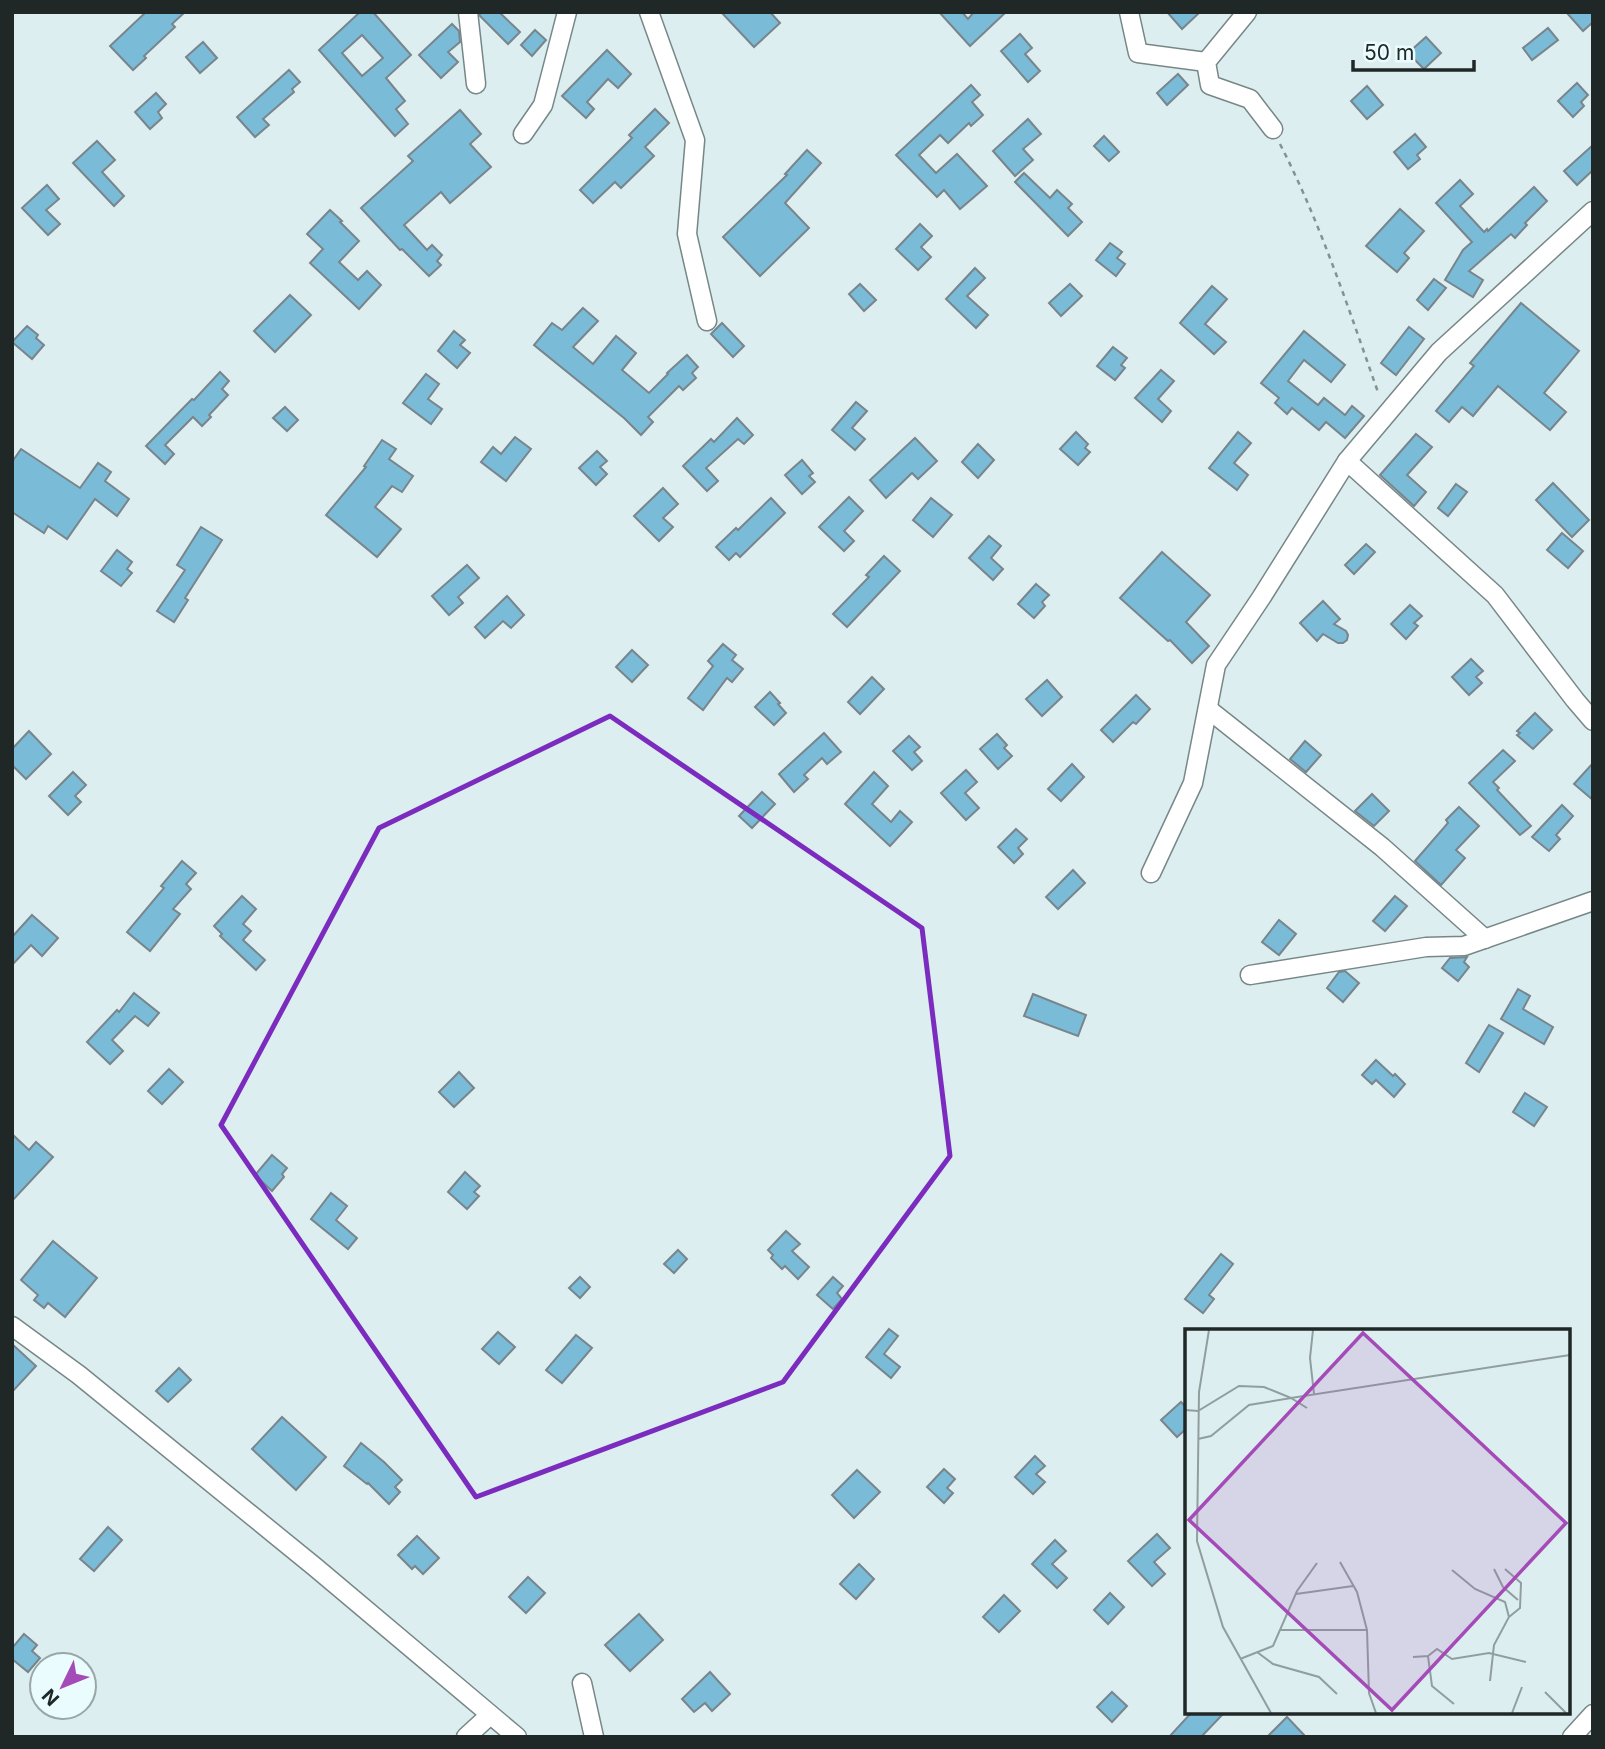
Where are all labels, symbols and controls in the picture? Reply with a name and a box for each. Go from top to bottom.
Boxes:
scale bar [1353,28,1474,72]
text: 50 m [1364,40,1414,65]
inset map [1185,1329,1570,1714]
north arrow [28,1651,98,1721]
text: N [38,1684,64,1710]

